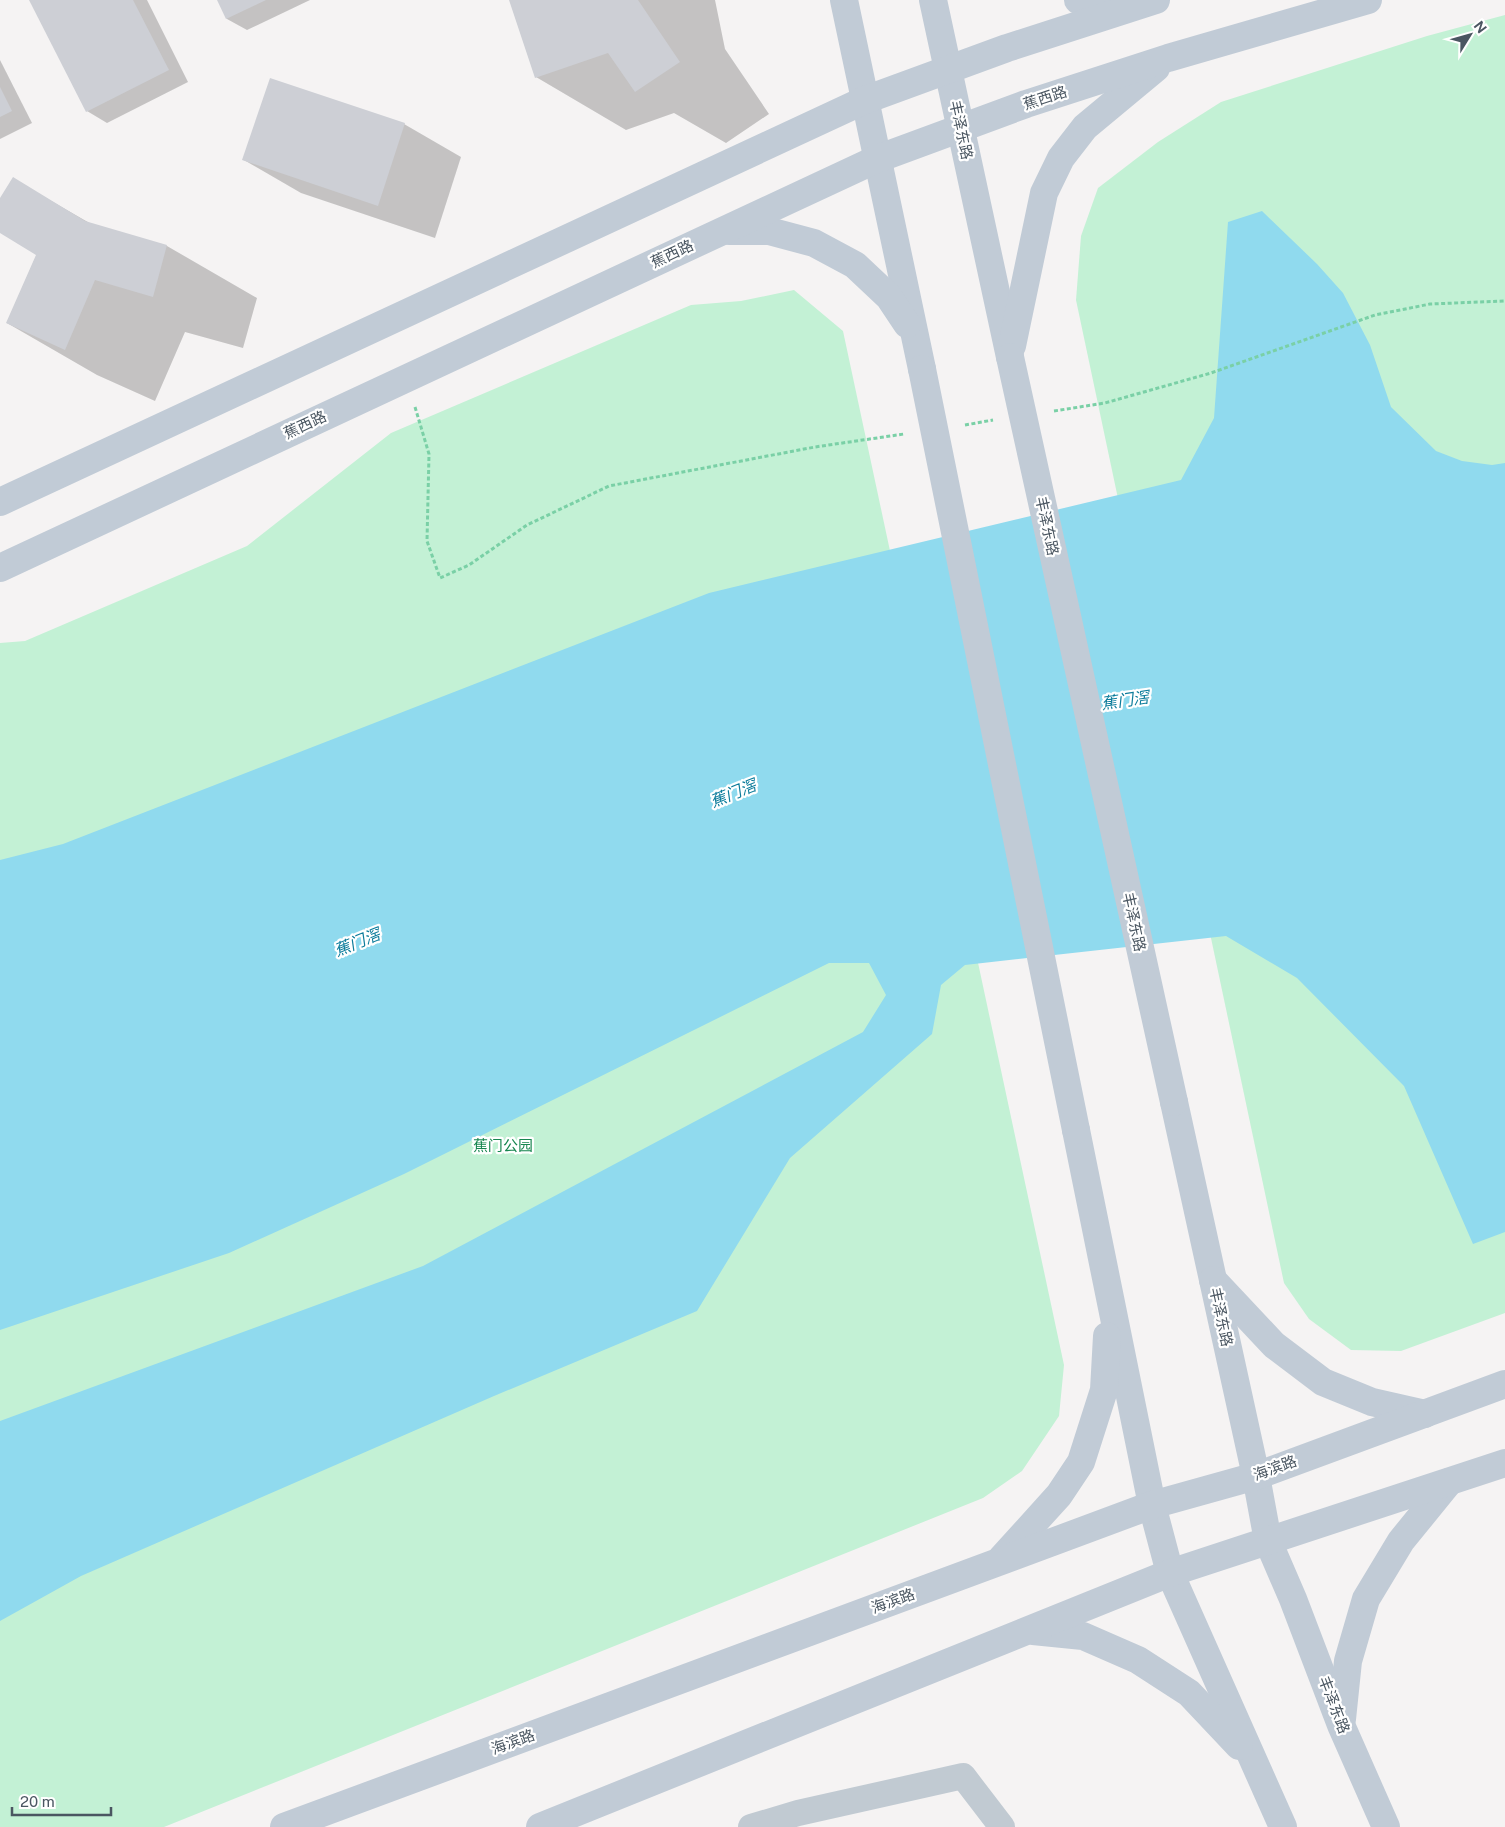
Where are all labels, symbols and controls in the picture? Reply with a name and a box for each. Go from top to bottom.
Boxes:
north arrow [1445,10,1495,60]
text: N [1471,18,1490,36]
street label: 蕉西路 [1021,82,1069,113]
street label: 丰泽东路 [947,99,976,161]
street label: 蕉西路 [648,236,696,271]
street label: 蕉西路 [281,407,329,442]
street label: 丰泽东路 [1033,495,1062,557]
water label: 蕉门滘 [1100,687,1152,713]
water label: 蕉门滘 [707,775,761,811]
street label: 丰泽东路 [1120,891,1149,953]
water label: 蕉门滘 [331,924,385,960]
park label: 蕉门公园 [473,1137,533,1154]
street label: 丰泽东路 [1207,1286,1236,1348]
street label: 海滨路 [1251,1452,1299,1483]
street label: 海滨路 [869,1585,917,1616]
street label: 丰泽东路 [1316,1674,1353,1736]
street label: 海滨路 [489,1726,537,1757]
scale bar [12,1784,111,1816]
text: 20 m [20,1793,55,1810]

